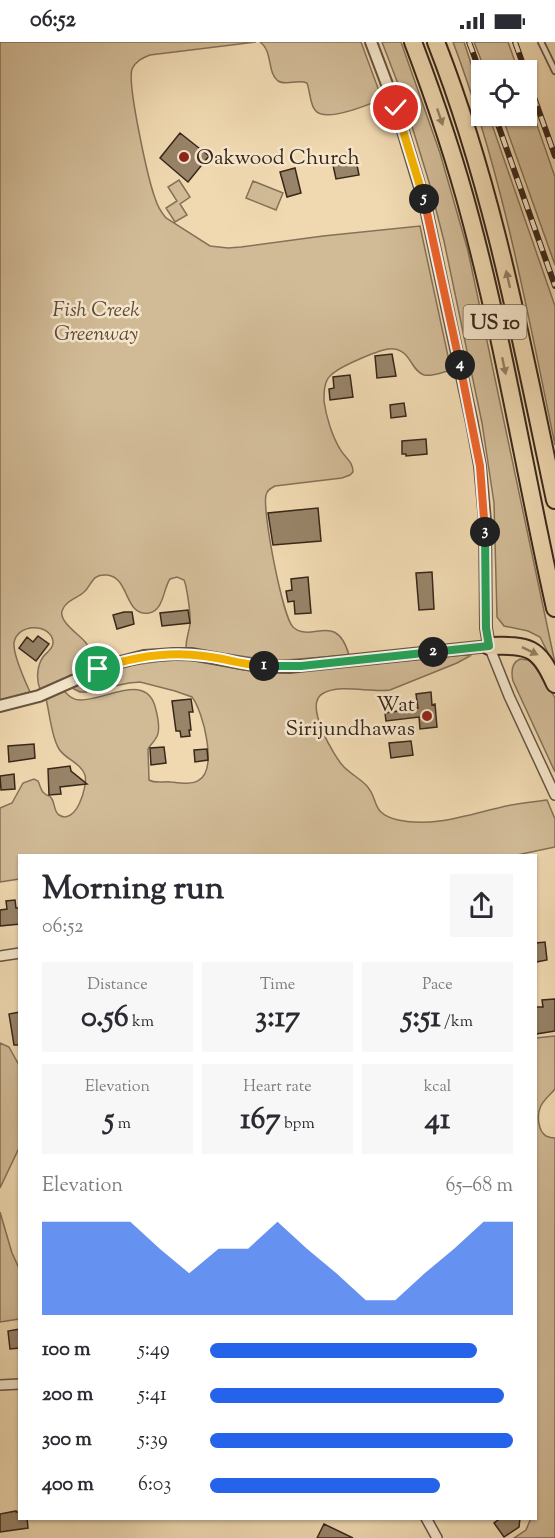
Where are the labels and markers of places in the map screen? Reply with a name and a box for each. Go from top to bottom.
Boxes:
pin [370,82,421,133]
place label: Oakwood Church [196,144,360,174]
marker: Oakwood Church [177,150,191,164]
pin: 5 [409,184,439,214]
pin: 4 [445,350,475,380]
pin: 3 [470,517,500,547]
pin: 2 [418,637,448,667]
pin [72,643,123,694]
pin: 1 [249,651,279,681]
place label: Wat Sirijundhawas [285,691,415,745]
marker: Wat Sirijundhawas [420,709,434,723]

